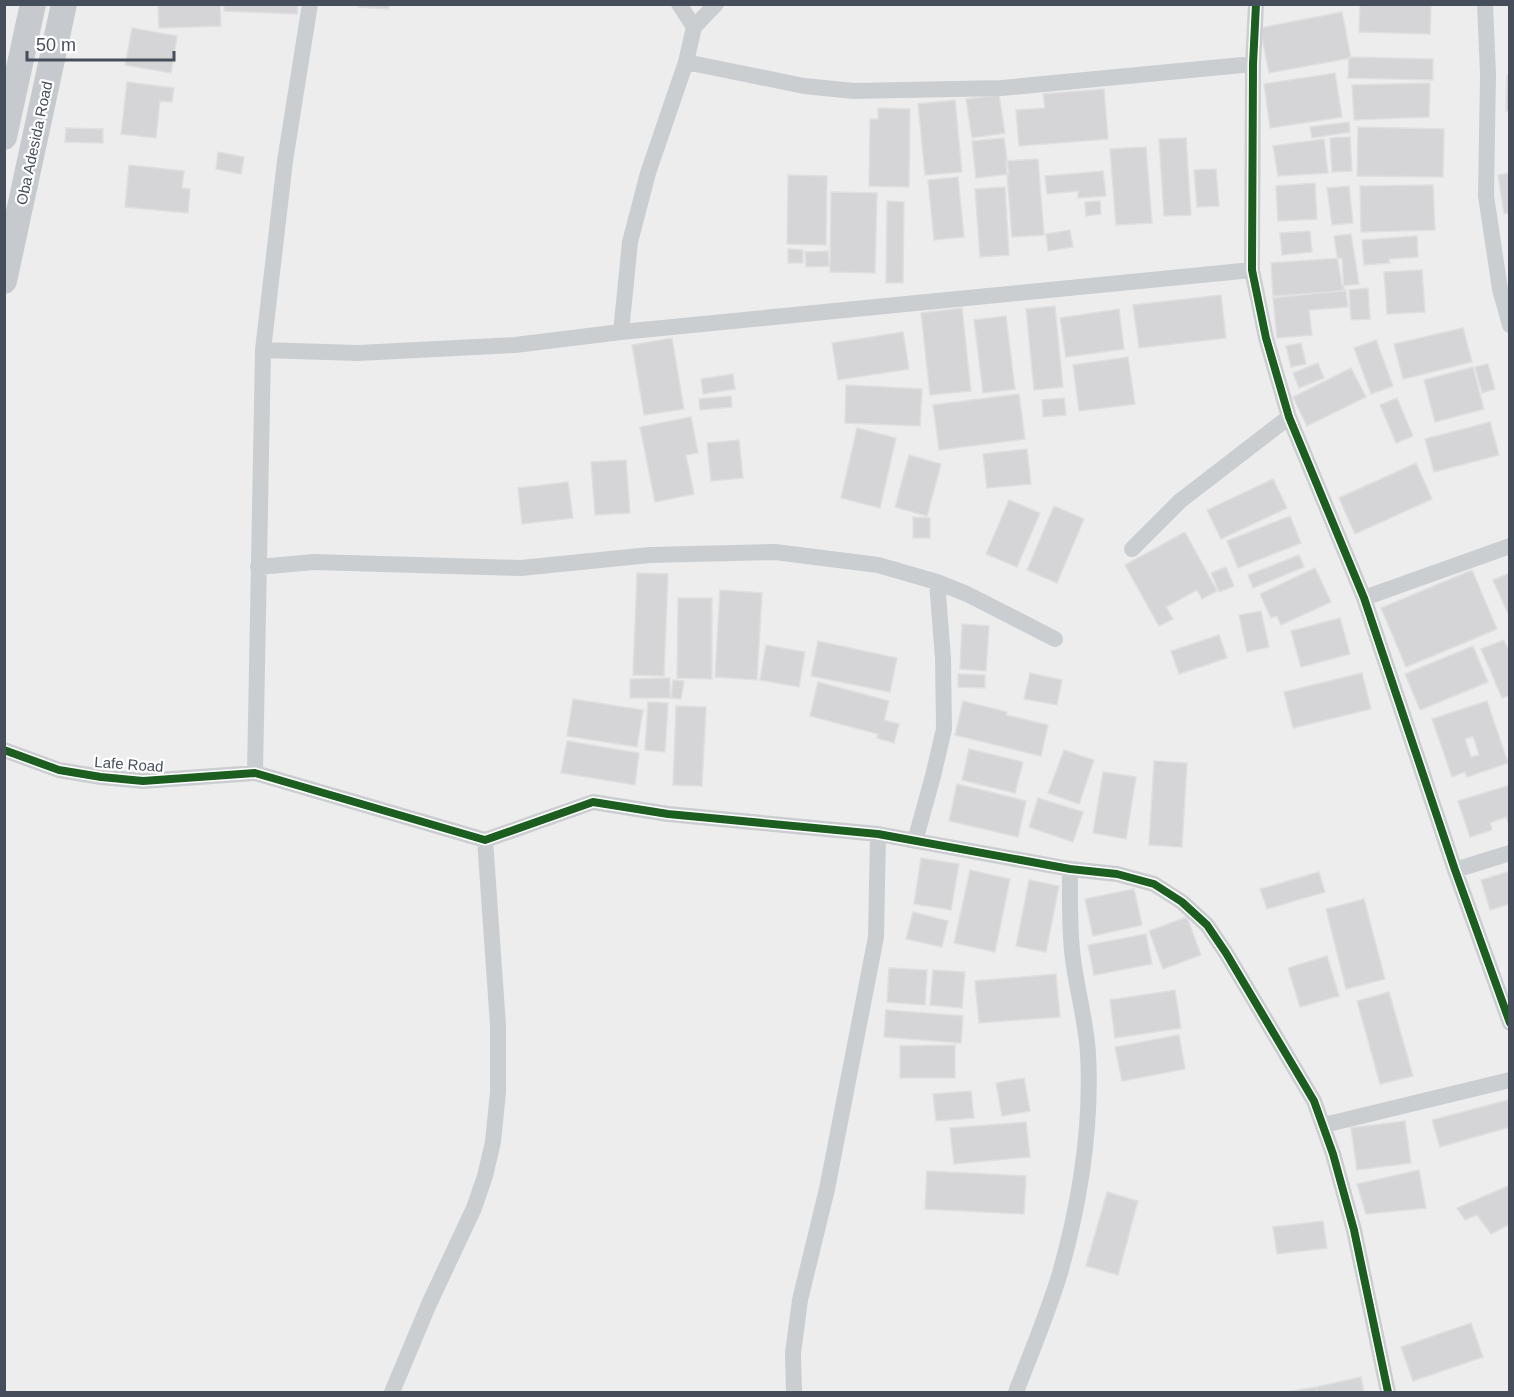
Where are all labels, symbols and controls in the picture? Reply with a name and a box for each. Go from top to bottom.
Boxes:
scale bar [27,24,174,62]
text: 50 m [36,35,76,55]
street label: Oba Adesida Road [13,80,55,206]
street label: Lafe Road [94,753,164,775]

